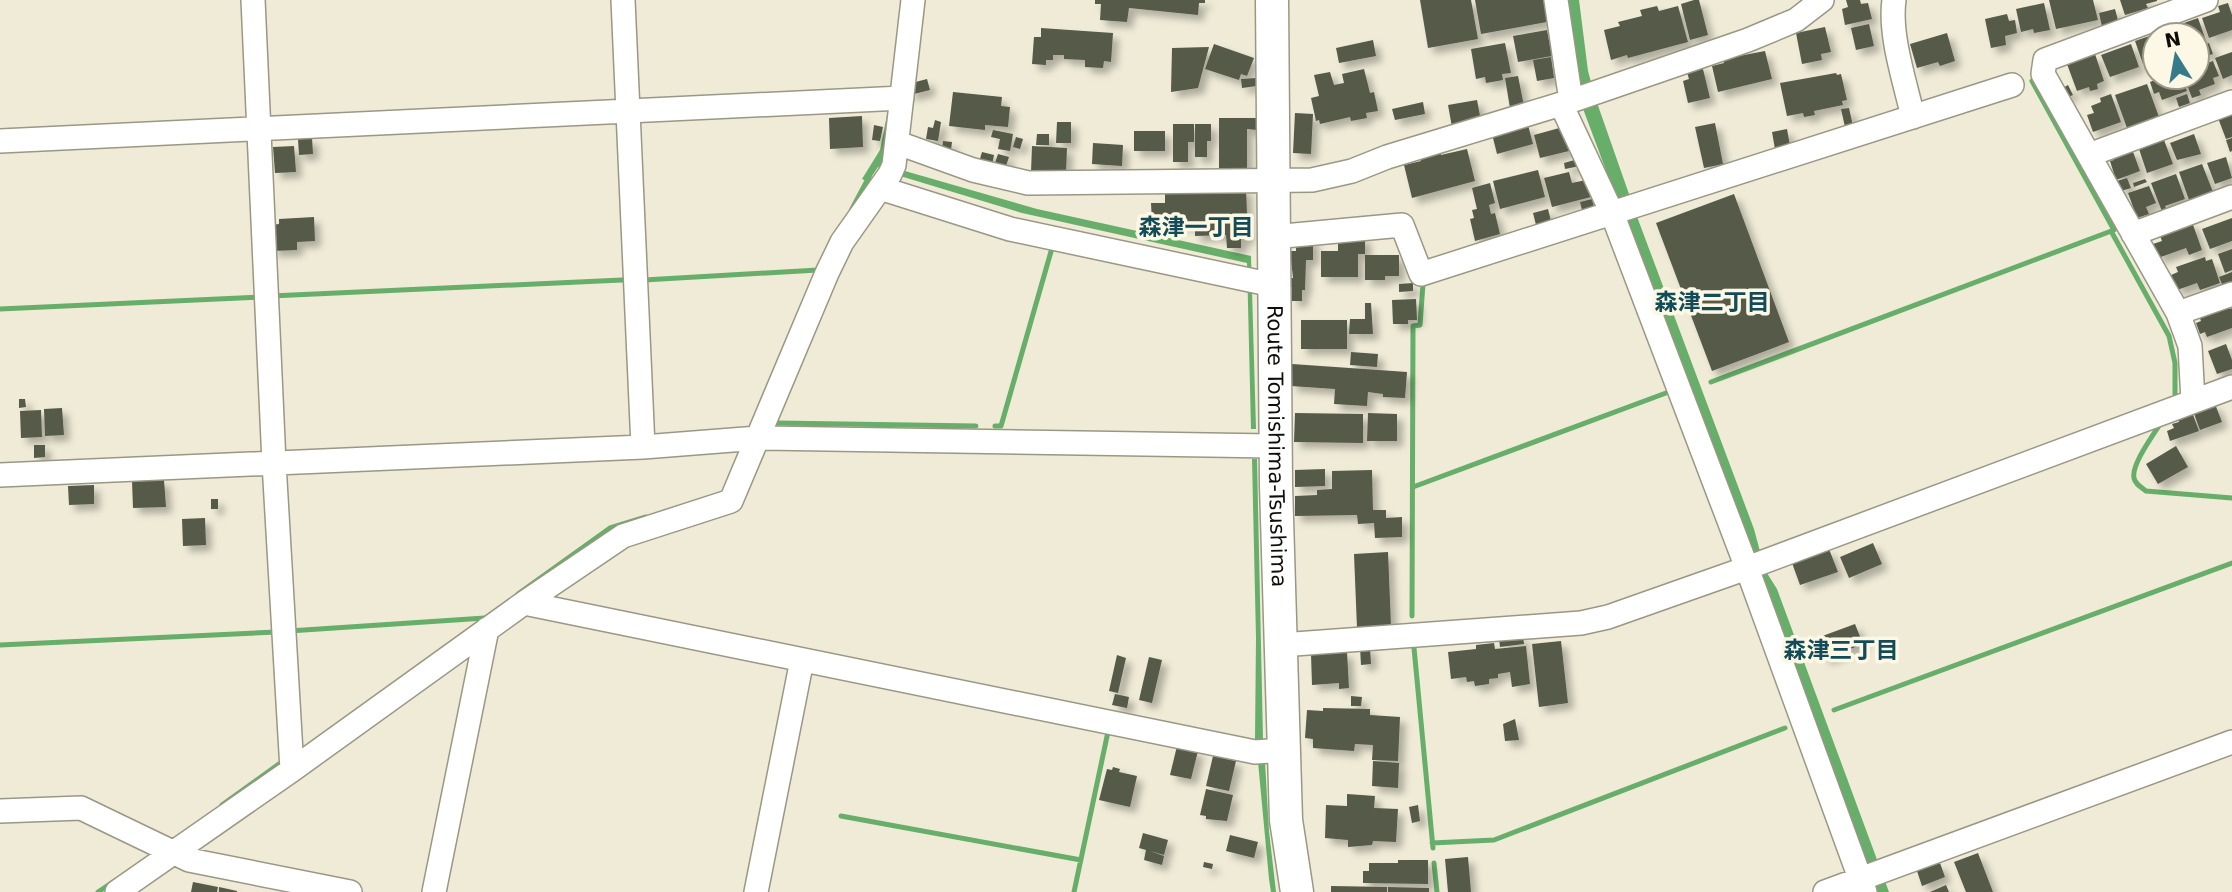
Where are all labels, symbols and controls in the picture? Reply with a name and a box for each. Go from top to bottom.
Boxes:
north arrow [2141,21,2211,91]
text: N [2163,27,2183,52]
district label: 森津一丁目 [1139,214,1254,240]
district label: 森津二丁目 [1655,289,1770,315]
street label: Route Tomishima-Tsushima [1263,305,1291,587]
district label: 森津三丁目 [1784,637,1899,663]

